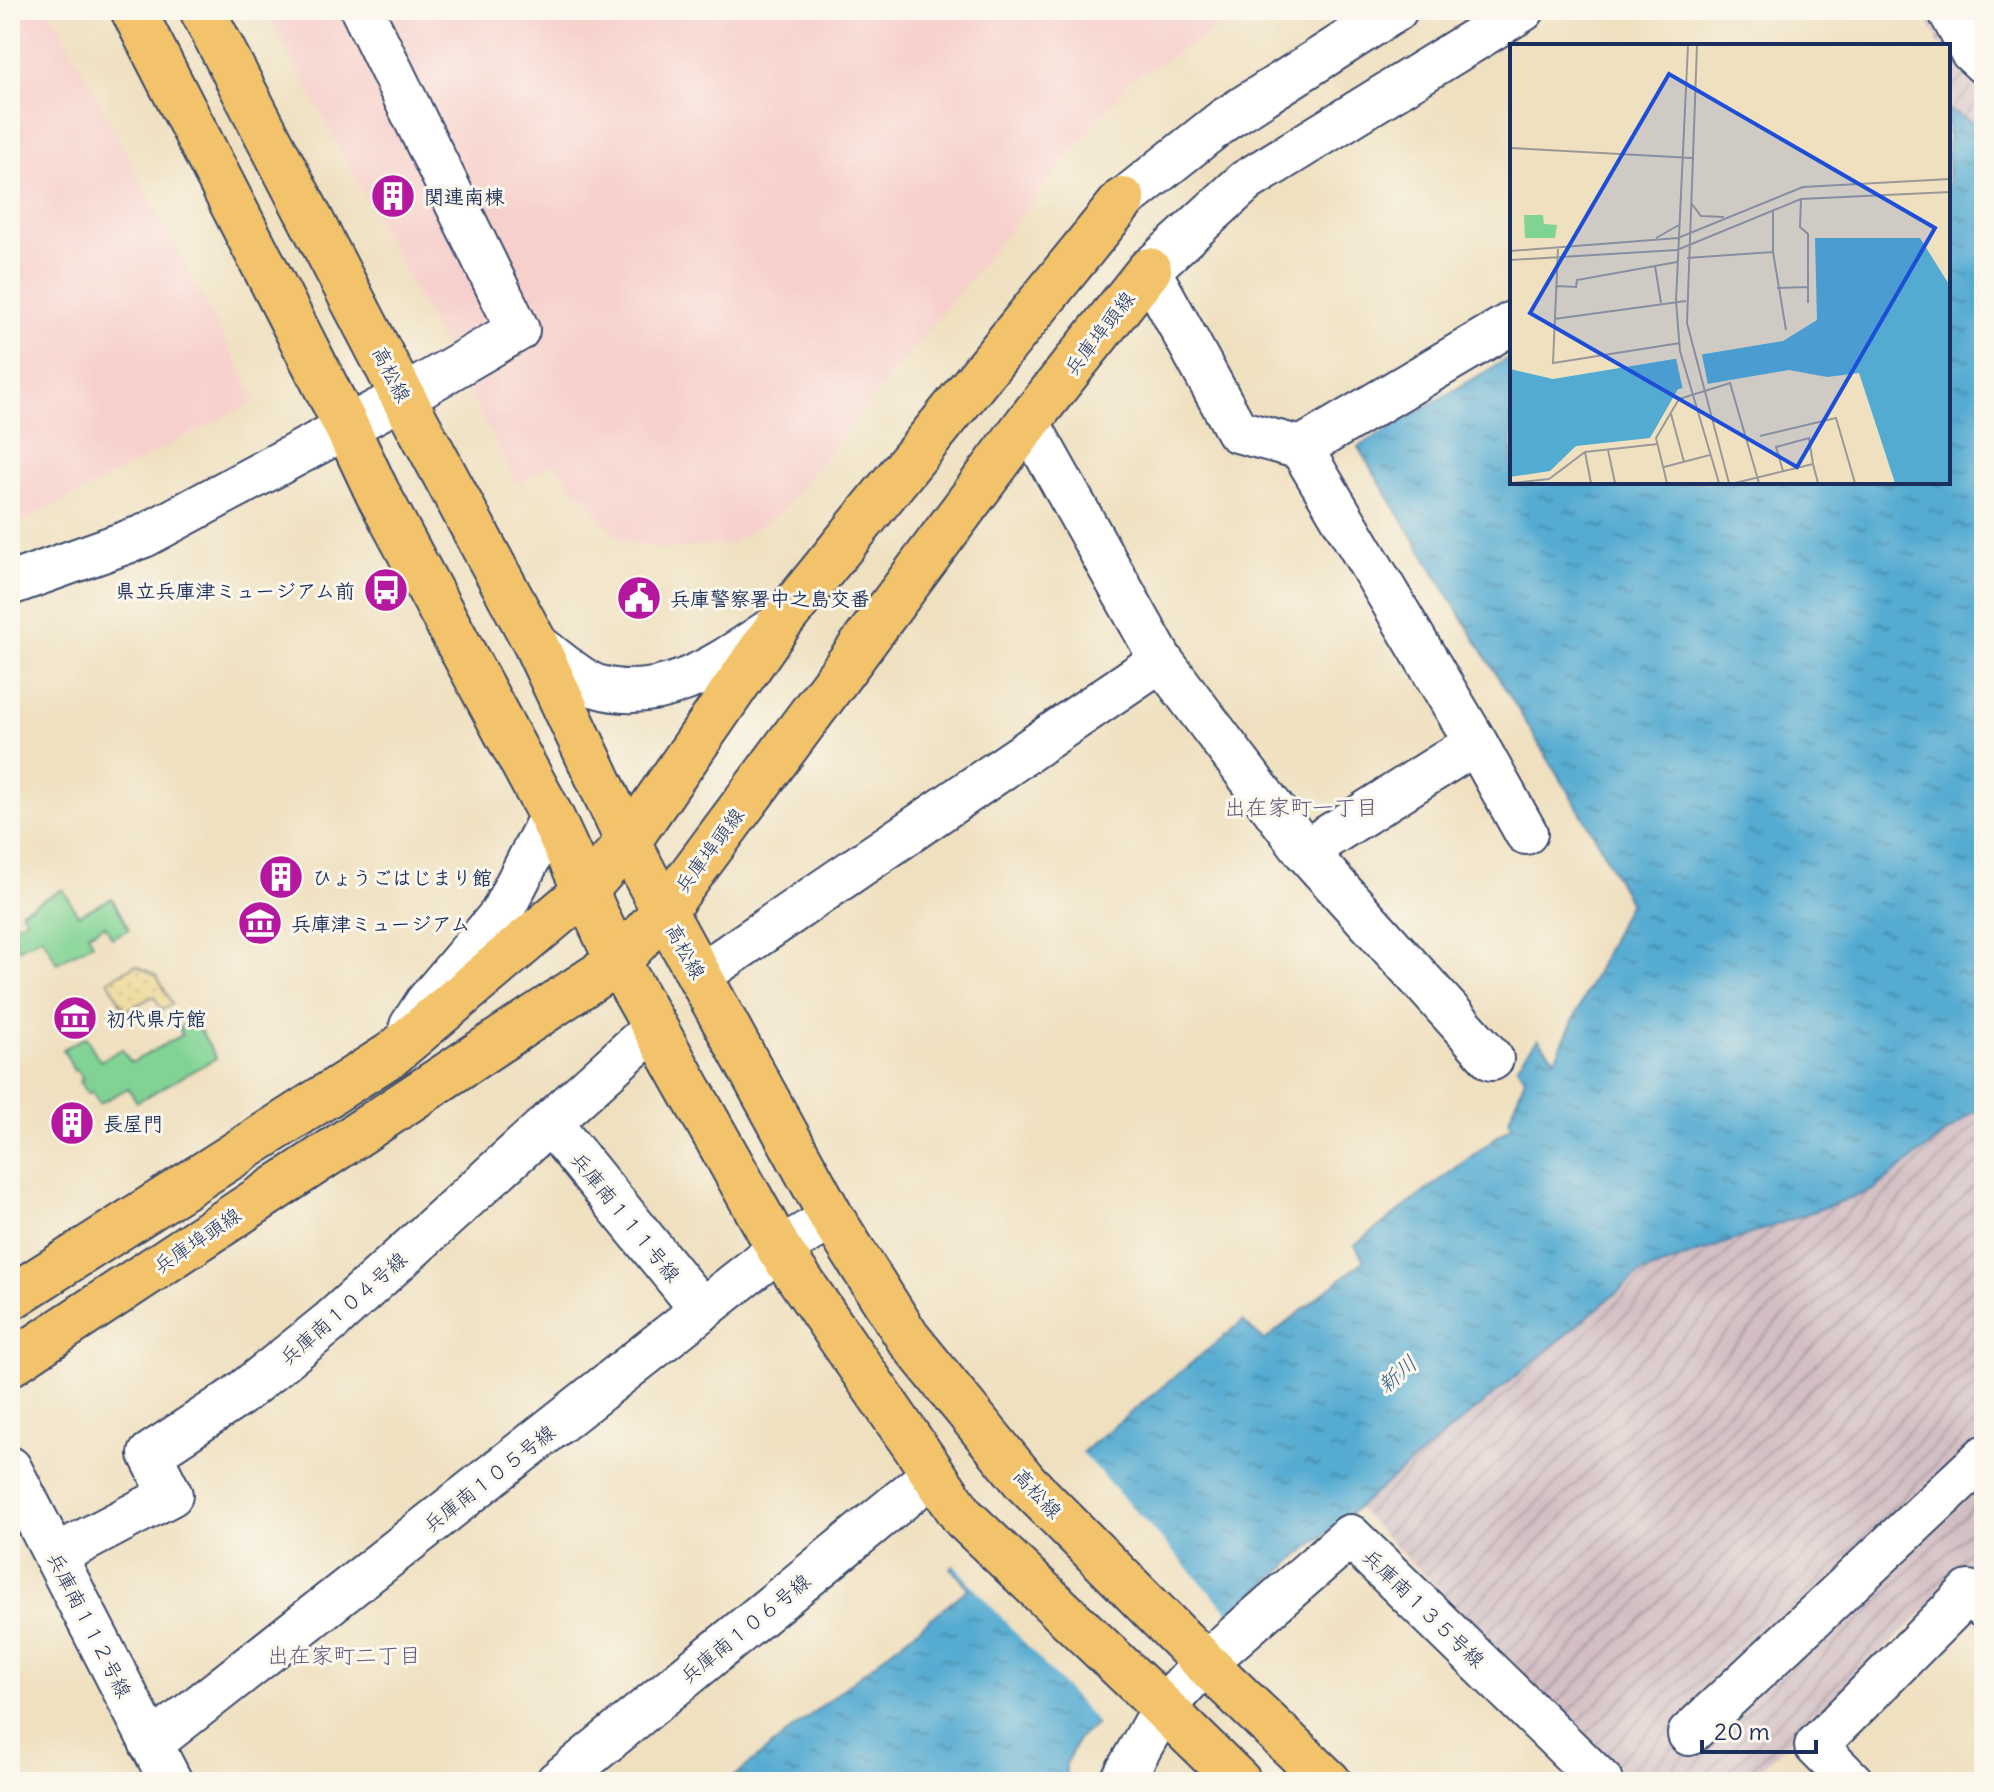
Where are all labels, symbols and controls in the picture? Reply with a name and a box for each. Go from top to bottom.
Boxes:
inset map [1510,44,1950,484]
building icon: 関連南棟 [369,172,417,220]
place label: 関連南棟 [424,184,505,209]
street label: 兵庫埠頭線 [1058,286,1140,380]
street label: 高松線 [367,342,417,406]
bus stop icon: 県立兵庫津ミュージアム前 [362,566,410,614]
public building icon: 兵庫警察署中之島交番 [615,574,663,622]
place label: 県立兵庫津ミュージアム前 [115,578,355,603]
place label: 兵庫警察署中之島交番 [670,586,870,611]
district label: 出在家町一丁目 [1224,793,1378,821]
street label: 兵庫埠頭線 [669,803,749,897]
building icon: ひょうごはじまり館 [257,853,305,901]
place label: ひょうごはじまり館 [312,865,492,890]
museum icon: 兵庫津ミュージアム [236,899,284,947]
place label: 兵庫津ミュージアム [291,911,471,936]
street label: 高松線 [661,919,711,983]
museum icon: 初代県庁館 [51,994,99,1042]
place label: 初代県庁館 [106,1006,206,1031]
building icon: 長屋門 [48,1099,96,1147]
place label: 長屋門 [103,1111,163,1136]
street label: 兵庫南１１１号線 [566,1147,686,1287]
street label: 兵庫埠頭線 [149,1202,245,1278]
street label: 兵庫南１０４号線 [274,1246,412,1370]
water label: 新川 [1371,1349,1423,1399]
street label: 兵庫南１０５号線 [418,1419,560,1537]
street label: 高松線 [1008,1463,1068,1523]
street label: 兵庫南１３５号線 [1358,1543,1490,1673]
street label: 兵庫南１１２号線 [43,1548,137,1702]
street label: 兵庫南１０６号線 [675,1568,815,1688]
district label: 出在家町二丁目 [267,1641,421,1669]
scale bar [1702,1704,1816,1754]
text: 20 m [1714,1716,1770,1746]

